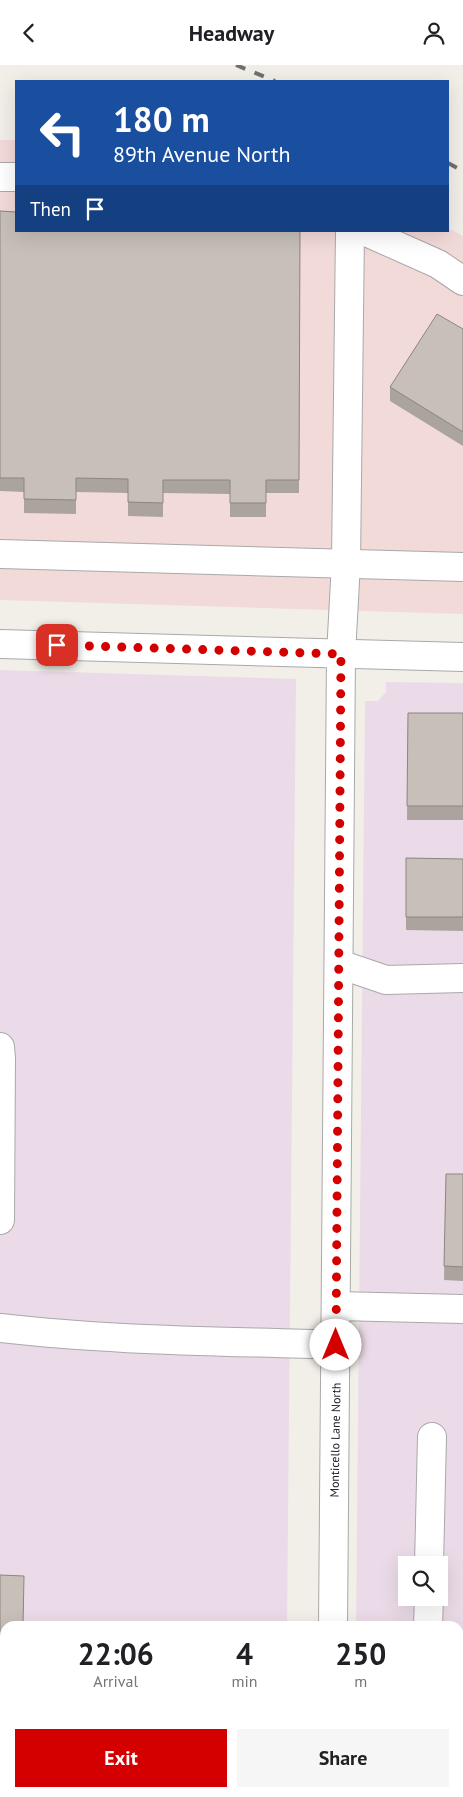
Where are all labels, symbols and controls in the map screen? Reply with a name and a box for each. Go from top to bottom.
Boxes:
icon: back [15,19,43,47]
text: Headway [189,19,274,47]
icon: person [420,19,448,47]
text: 180 m [113,96,210,142]
icon: left [30,100,95,165]
text: 89th Avenue North [113,140,290,168]
icon: arrive [81,195,109,223]
text: Then [30,197,71,221]
pin [36,624,78,666]
icon: arrive [43,631,71,659]
position arrow [309,1318,361,1370]
street label: Monticello Lane North [326,1382,344,1498]
map controls [398,1556,448,1606]
button: search [398,1556,448,1606]
text: 22:06 [78,1634,154,1673]
text: 4 [236,1634,253,1673]
text: 250 [335,1634,386,1673]
text: Arrival [93,1671,138,1691]
text: min [232,1671,258,1691]
text: m [354,1671,367,1691]
button: Exit [15,1729,227,1787]
button: Share [237,1729,449,1787]

